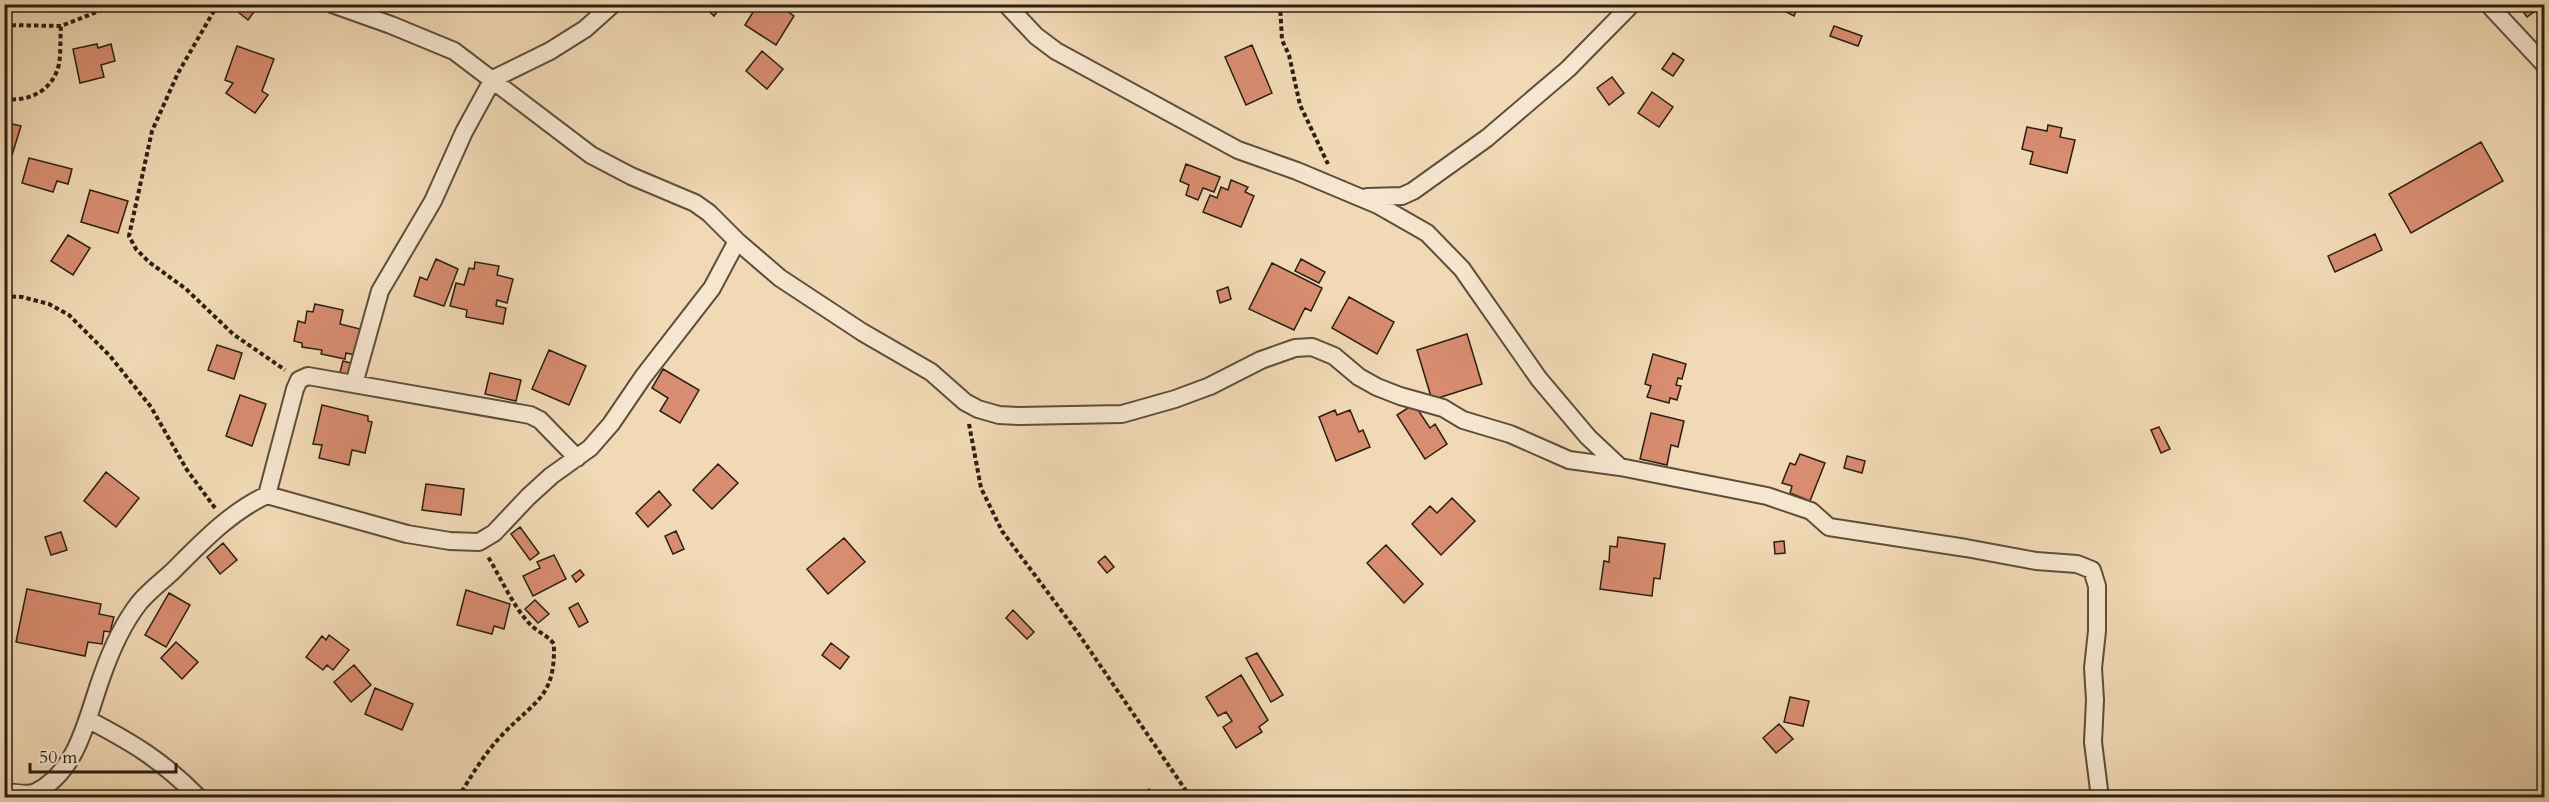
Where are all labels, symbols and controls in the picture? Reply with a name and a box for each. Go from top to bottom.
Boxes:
scale bar [30,736,176,774]
text: 50 m [39,745,78,770]

